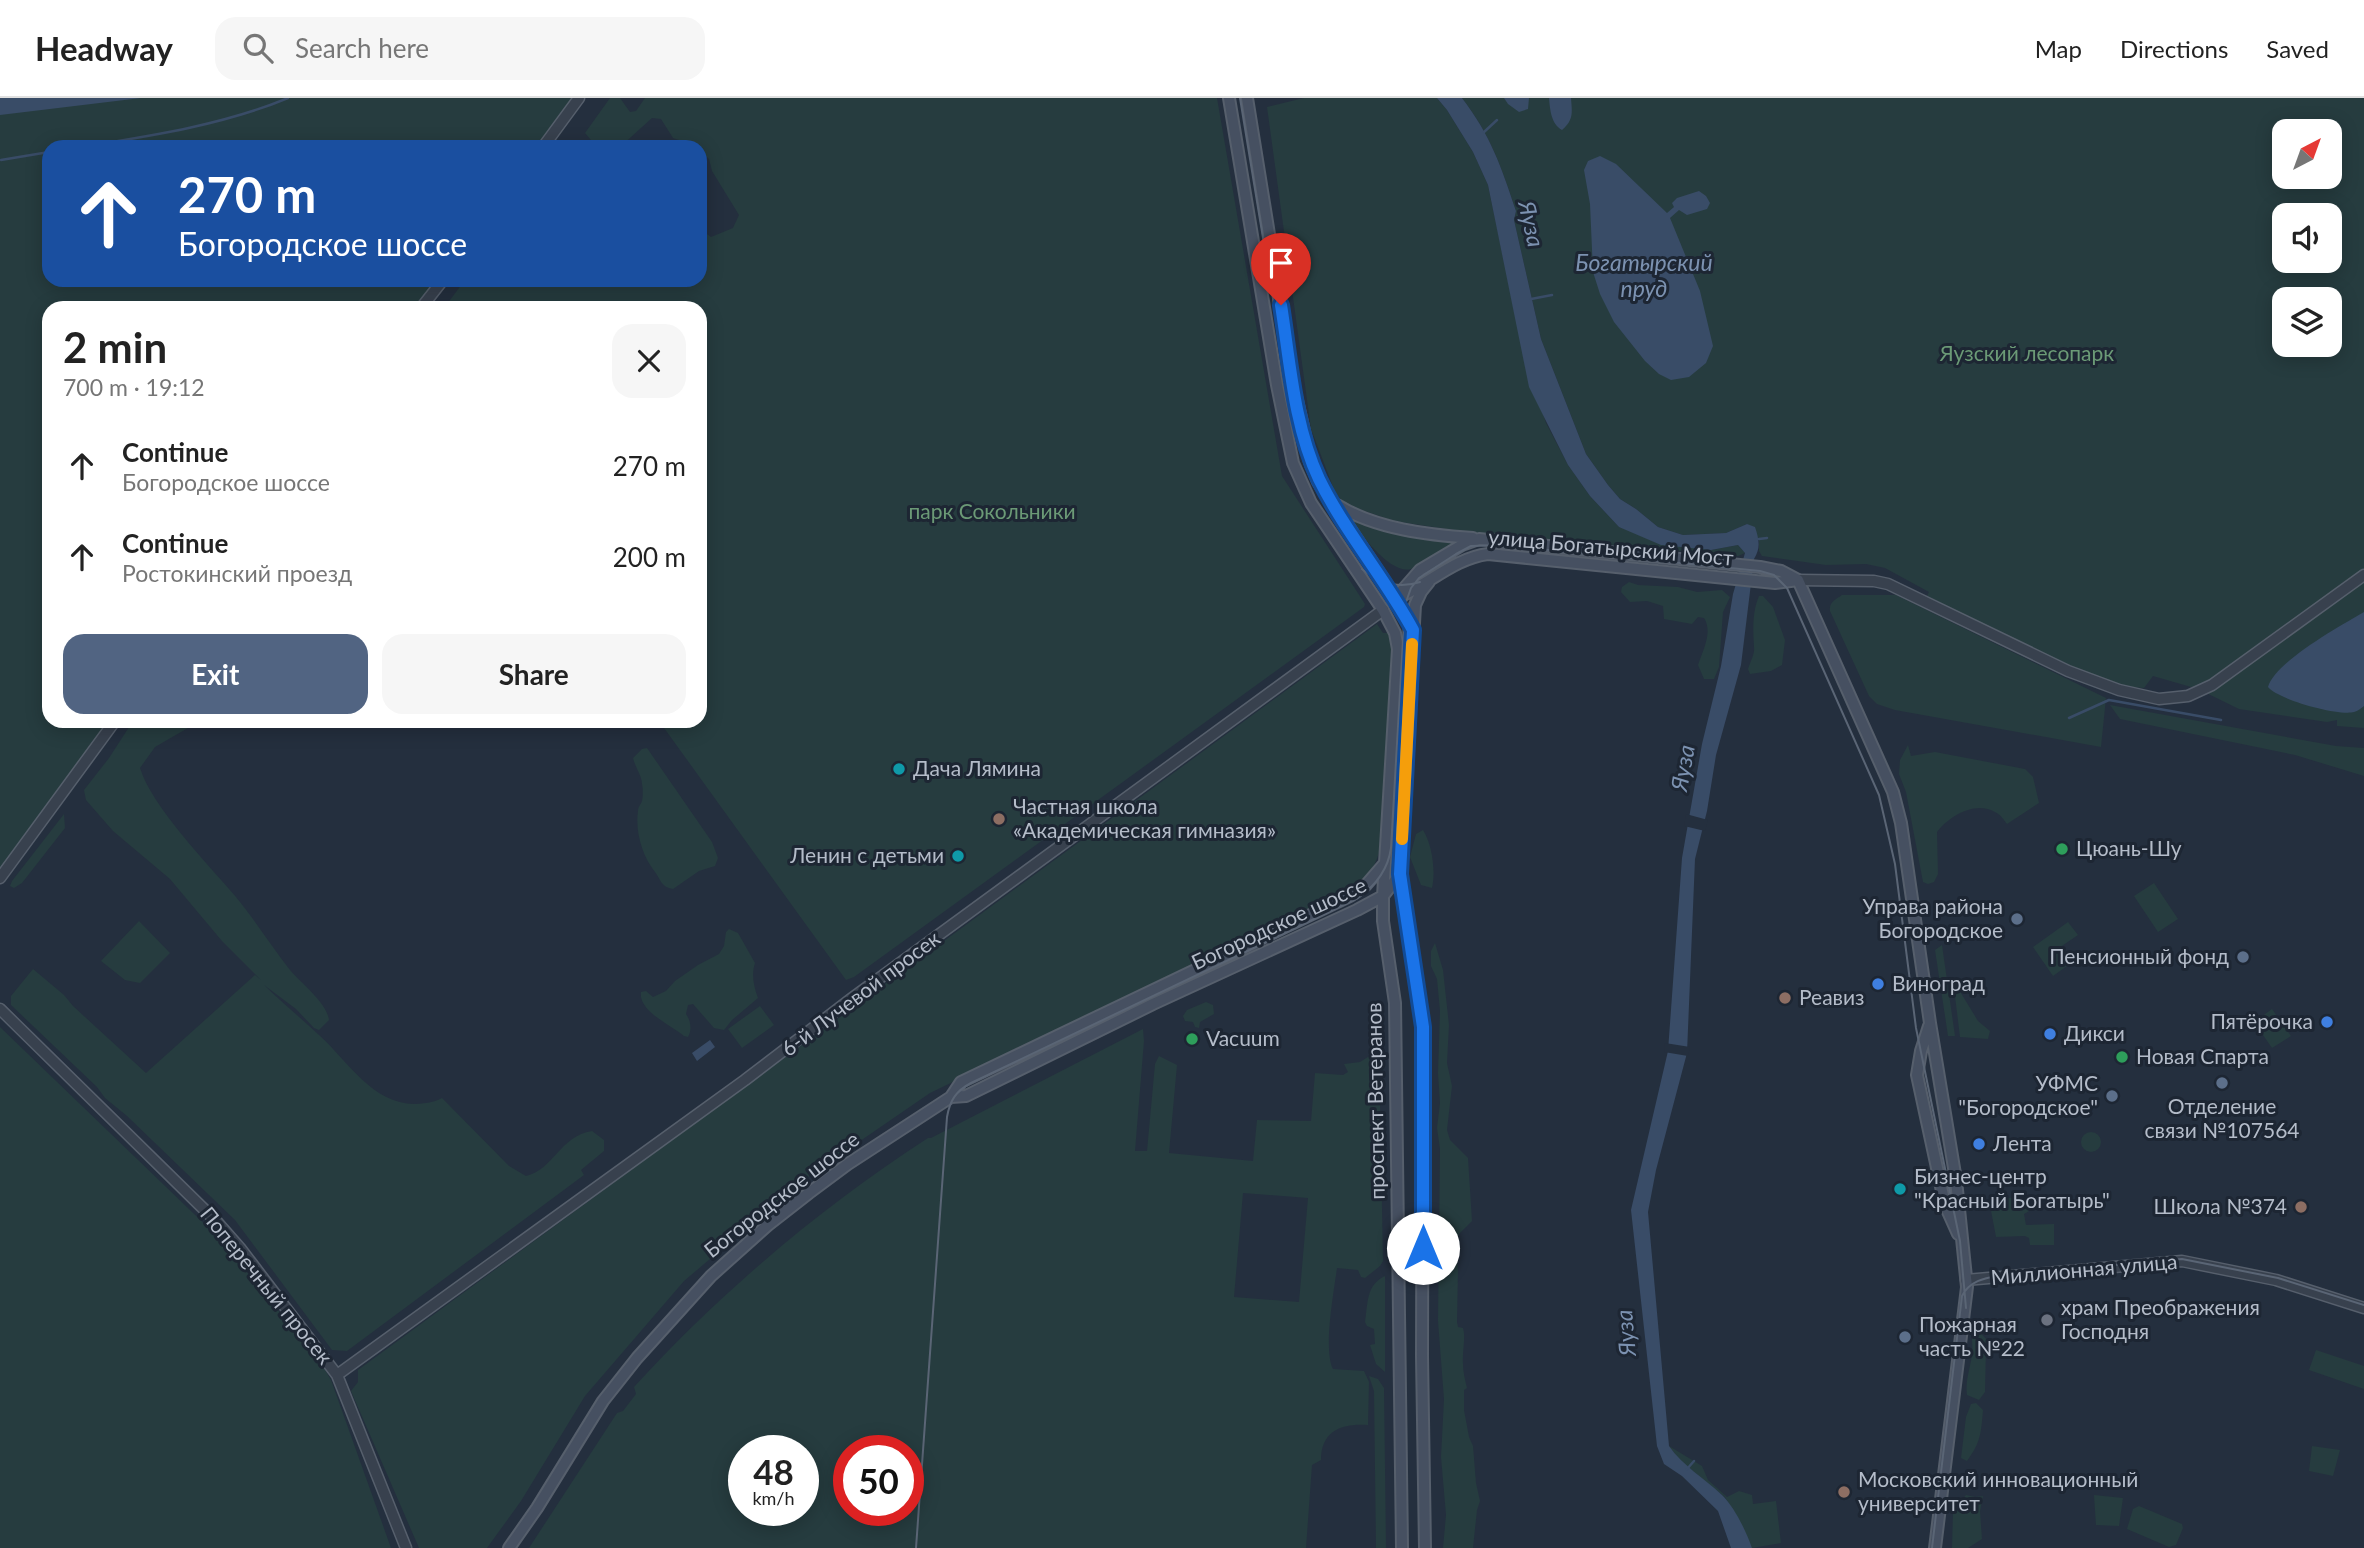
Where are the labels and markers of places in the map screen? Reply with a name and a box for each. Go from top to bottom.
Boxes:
pin [1251,233,1311,305]
place label: Дача Лямина [913,755,1041,780]
marker: Дача Лямина [891,761,907,777]
place label: Частная школа «Академическая гимназия» [1013,793,1276,842]
marker: Частная школа «Академическая гимназия» [991,811,1007,827]
place label: Цюань-Шу [2076,835,2182,860]
marker: Цюань-Шу [2054,841,2070,857]
place label: Ленин с детьми [789,842,944,867]
marker: Ленин с детьми [950,848,966,864]
place label: Управа района Богородское [1863,893,2003,942]
marker: Управа района Богородское [2009,911,2025,927]
place label: Пенсионный фонд [2049,943,2229,968]
marker: Пенсионный фонд [2235,949,2251,965]
place label: Виноград [1892,970,1985,995]
marker: Виноград [1870,976,1886,992]
place label: Реавиз [1799,984,1865,1009]
marker: Реавиз [1777,990,1793,1006]
place label: Пятёрочка [2210,1008,2313,1033]
marker: Пятёрочка [2319,1014,2335,1030]
place label: Дикси [2064,1020,2125,1045]
place label: Vacuum [1206,1025,1280,1050]
marker: Дикси [2042,1026,2058,1042]
marker: Vacuum [1184,1031,1200,1047]
place label: Новая Спарта [2136,1043,2269,1068]
marker: Новая Спарта [2114,1049,2130,1065]
place label: УФМС "Богородское" [1958,1070,2098,1119]
marker: Отделение связи №107564 [2214,1075,2230,1091]
marker: УФМС "Богородское" [2104,1088,2120,1104]
place label: Отделение связи №107564 [2144,1093,2300,1142]
place label: Лента [1992,1130,2052,1155]
marker: Лента [1971,1136,1987,1152]
place label: Бизнес-центр "Красный Богатырь" [1914,1163,2110,1212]
marker: Бизнес-центр "Красный Богатырь" [1892,1181,1908,1197]
place label: Школа №374 [2154,1193,2287,1218]
marker: Школа №374 [2293,1199,2309,1215]
place label: храм Преображения Господня [2061,1294,2260,1343]
place label: Пожарная часть №22 [1919,1311,2025,1360]
marker: храм Преображения Господня [2039,1312,2055,1328]
marker: Пожарная часть №22 [1897,1329,1913,1345]
place label: Московский инновационный университет [1858,1466,2138,1515]
marker: Московский инновационный университет [1836,1484,1852,1500]

